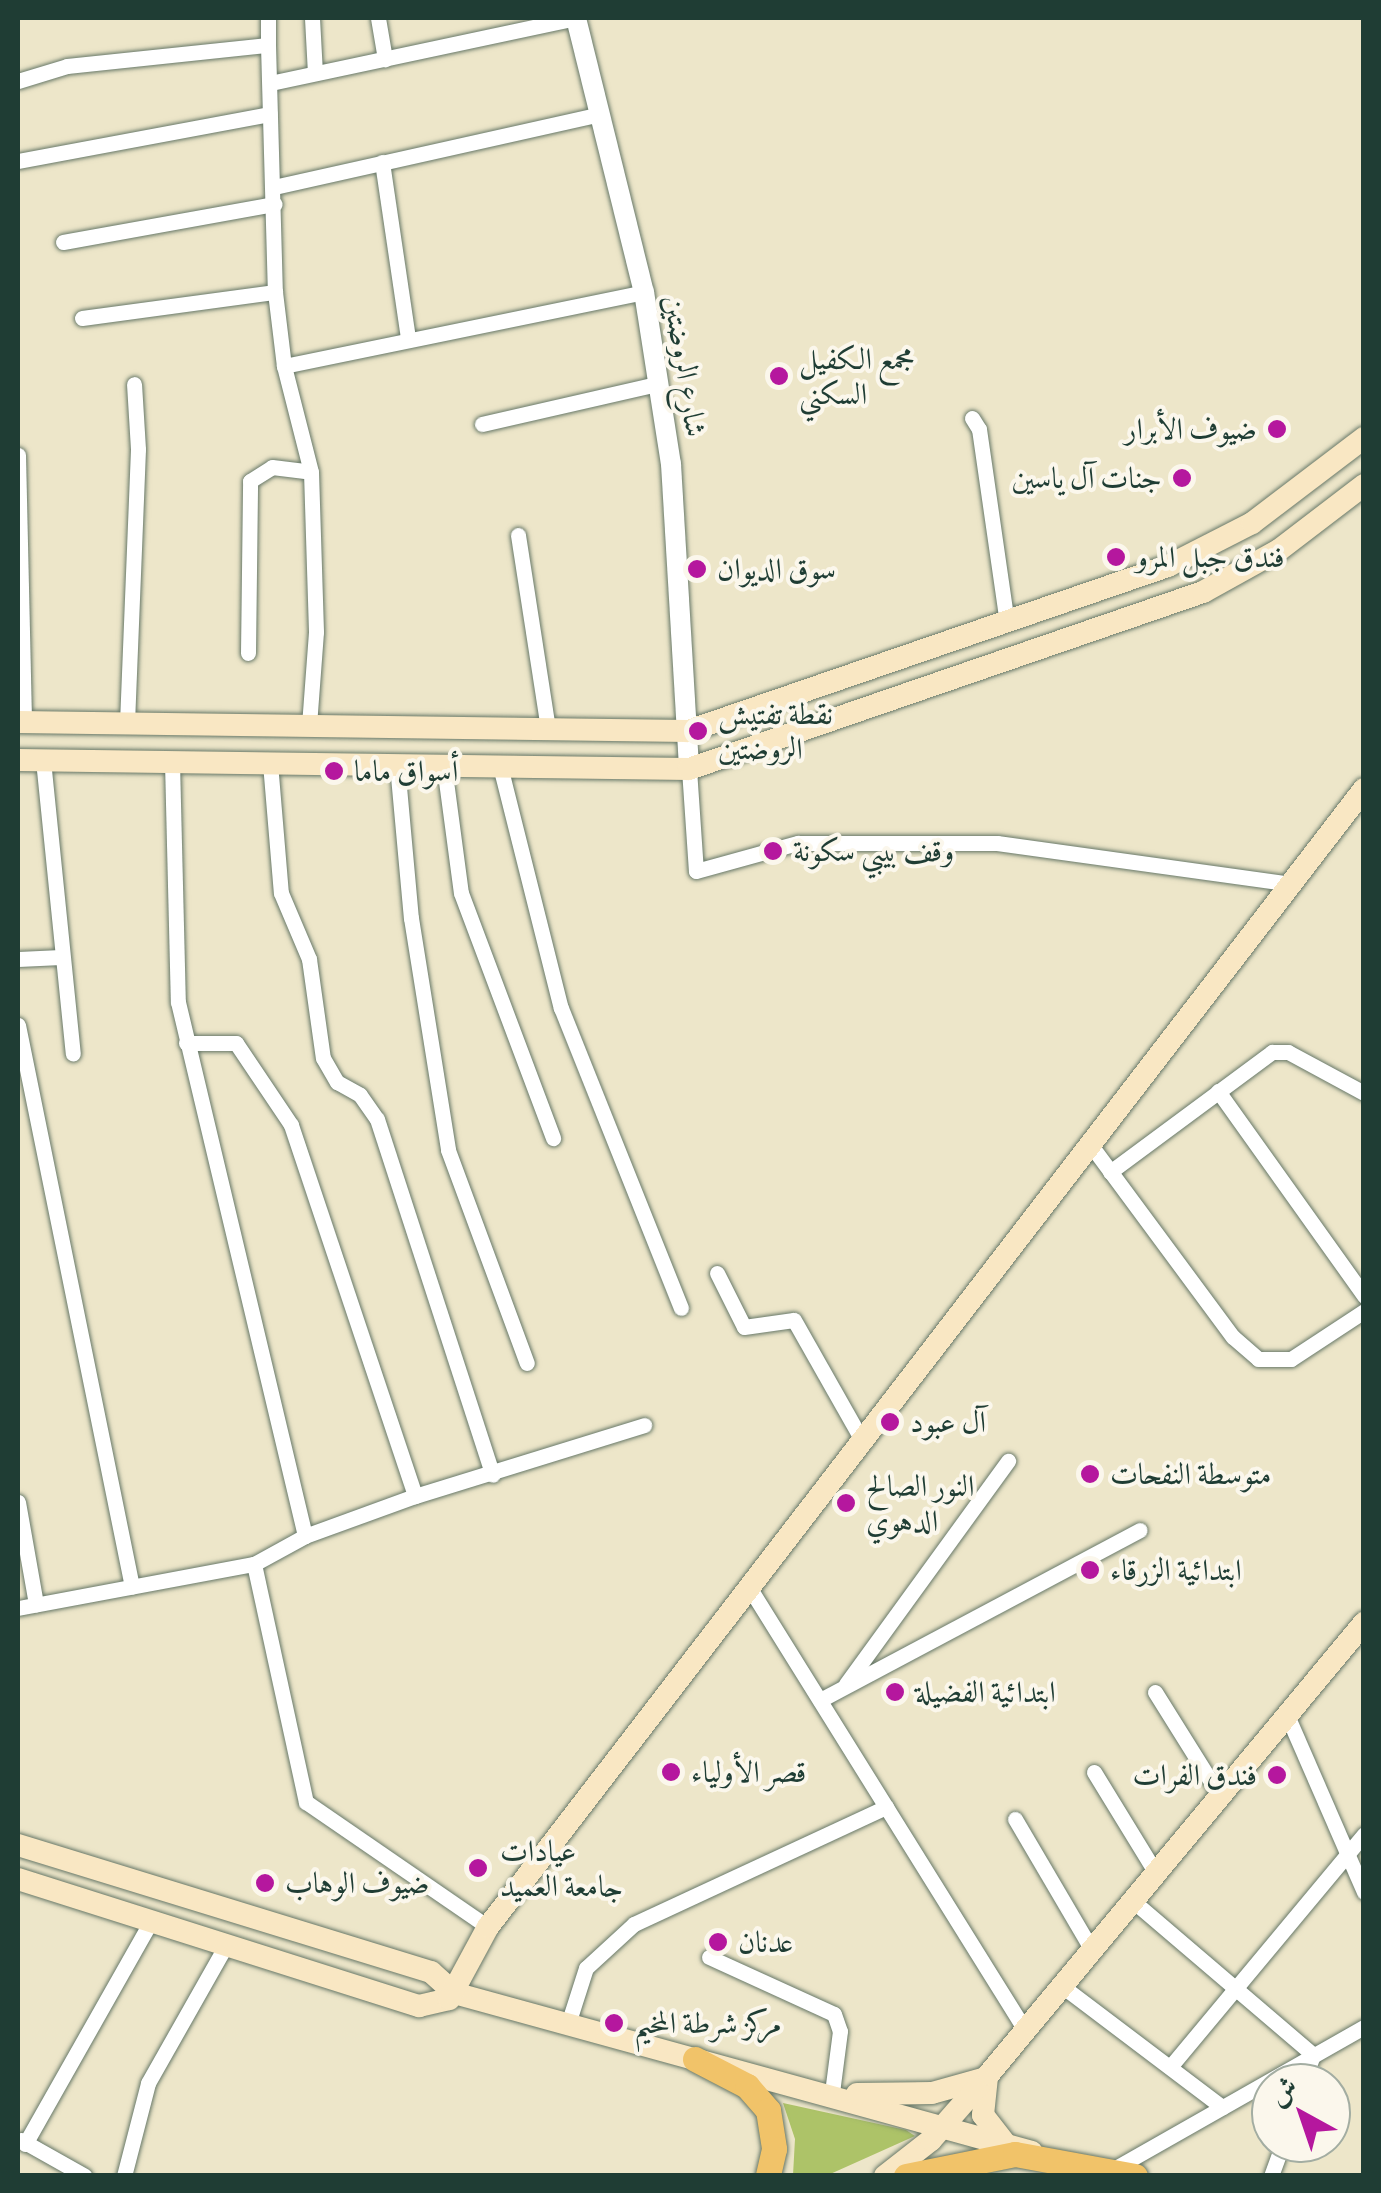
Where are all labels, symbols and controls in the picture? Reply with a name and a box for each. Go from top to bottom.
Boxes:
street label: شارع الروضتين [656,293,714,439]
place label: مجمع الكفيل السكني [799,341,915,412]
marker: مجمع الكفيل السكني [768,365,790,387]
place label: ضيوف الأبرار [1124,411,1257,447]
marker: ضيوف الأبرار [1266,418,1288,440]
place label: جنات آل ياسين [1011,460,1162,496]
marker: جنات آل ياسين [1171,467,1193,489]
place label: فندق جبل المرو [1136,539,1285,575]
marker: فندق جبل المرو [1105,546,1127,568]
place label: سوق الديوان [717,551,836,587]
marker: سوق الديوان [686,558,708,580]
place label: نقطة تفتيش الروضتين [718,696,833,766]
marker: نقطة تفتيش الروضتين [687,720,709,742]
place label: أسواق ماما [354,753,459,789]
marker: أسواق ماما [323,760,345,782]
place label: وقف بيبي سكونة [793,833,954,869]
marker: وقف بيبي سكونة [762,840,784,862]
place label: آل عبود [910,1404,986,1440]
marker: آل عبود [879,1411,901,1433]
place label: متوسطة النفحات [1110,1456,1271,1492]
marker: متوسطة النفحات [1079,1463,1101,1485]
place label: النور الصالح الدهوي [866,1468,975,1538]
marker: النور الصالح الدهوي [835,1492,857,1514]
place label: ابتدائية الزرقاء [1110,1552,1242,1588]
marker: ابتدائية الزرقاء [1079,1559,1101,1581]
place label: ابتدائية الفضيلة [915,1674,1056,1710]
marker: ابتدائية الفضيلة [884,1681,906,1703]
place label: قصر الأولياء [691,1754,806,1790]
place label: فندق الفرات [1132,1757,1257,1793]
marker: قصر الأولياء [660,1761,682,1783]
marker: فندق الفرات [1266,1764,1288,1786]
place label: عيادات جامعة العميد [500,1833,623,1904]
marker: عيادات جامعة العميد [465,1855,491,1881]
place label: ضيوف الوهاب [285,1865,429,1901]
marker: ضيوف الوهاب [254,1872,276,1894]
place label: عدنان [738,1924,794,1960]
marker: عدنان [707,1931,729,1953]
place label: مركز شرطة المخيم [634,2005,782,2041]
marker: مركز شرطة المخيم [603,2012,625,2034]
north arrow [1251,2063,1351,2163]
text: ش [1260,2068,1306,2115]

